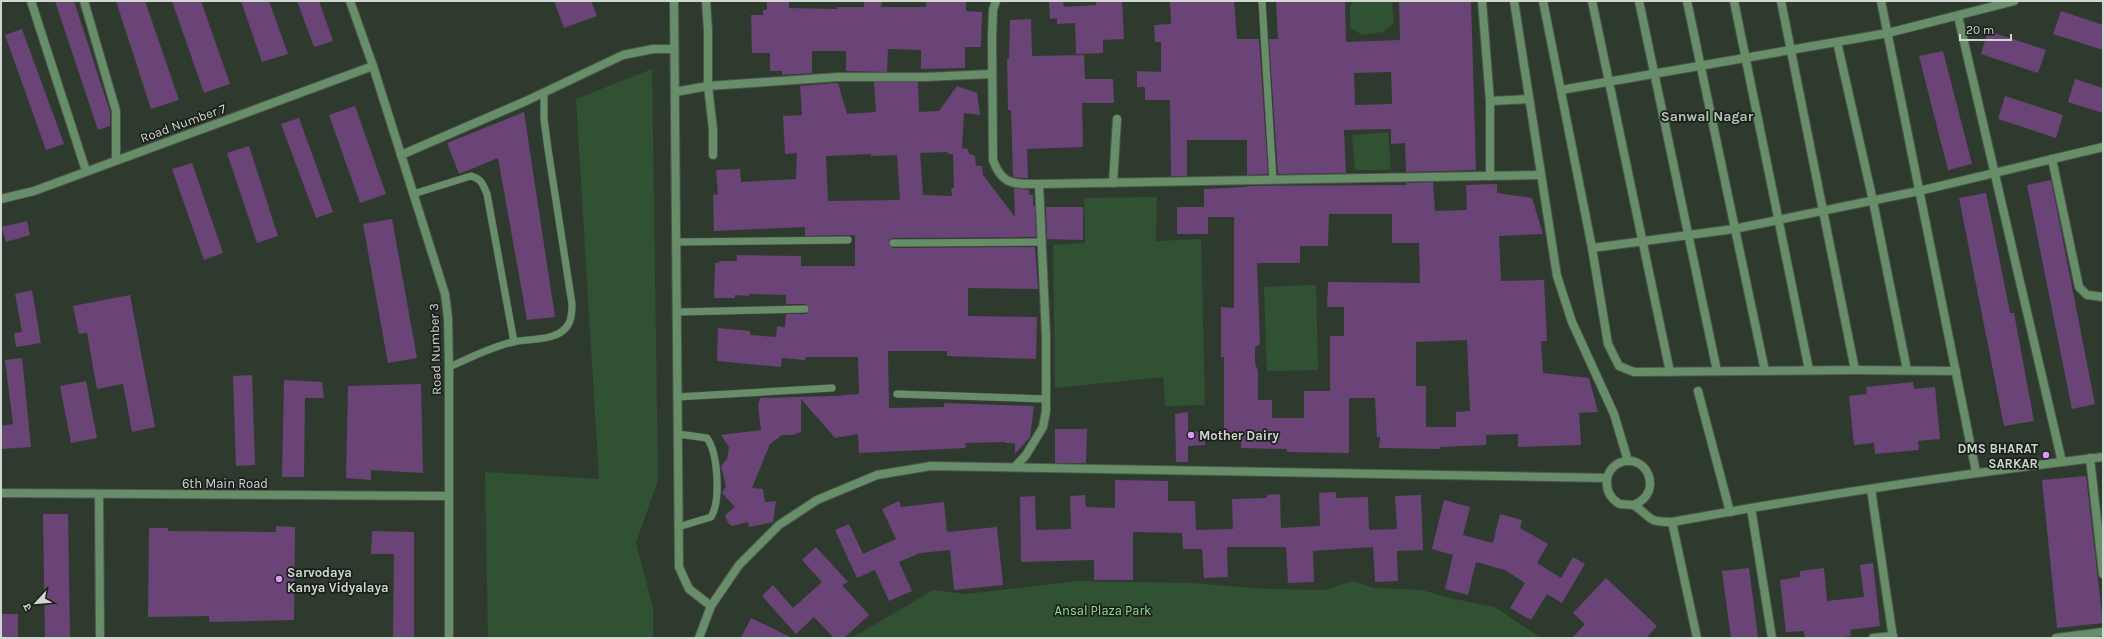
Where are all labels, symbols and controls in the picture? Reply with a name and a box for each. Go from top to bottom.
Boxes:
scale bar [1960,16,2011,42]
text: 20 m [1966,23,1994,37]
street label: Road Number 7 [138,101,228,145]
district label: Sanwal Nagar [1661,108,1754,125]
street label: Road Number 3 [426,303,444,395]
place label: Mother Dairy [1199,428,1279,443]
marker: Mother Dairy [1186,430,1196,440]
place label: DMS BHARAT SARKAR [1958,441,2038,471]
marker: DMS BHARAT SARKAR [2041,450,2051,460]
street label: 6th Main Road [182,476,268,491]
place label: Sarvodaya Kanya Vidyalaya [287,565,389,595]
marker: Sarvodaya Kanya Vidyalaya [274,574,284,584]
north arrow [16,583,56,623]
text: उ [20,601,35,613]
park label: Ansal Plaza Park [1055,603,1151,618]

